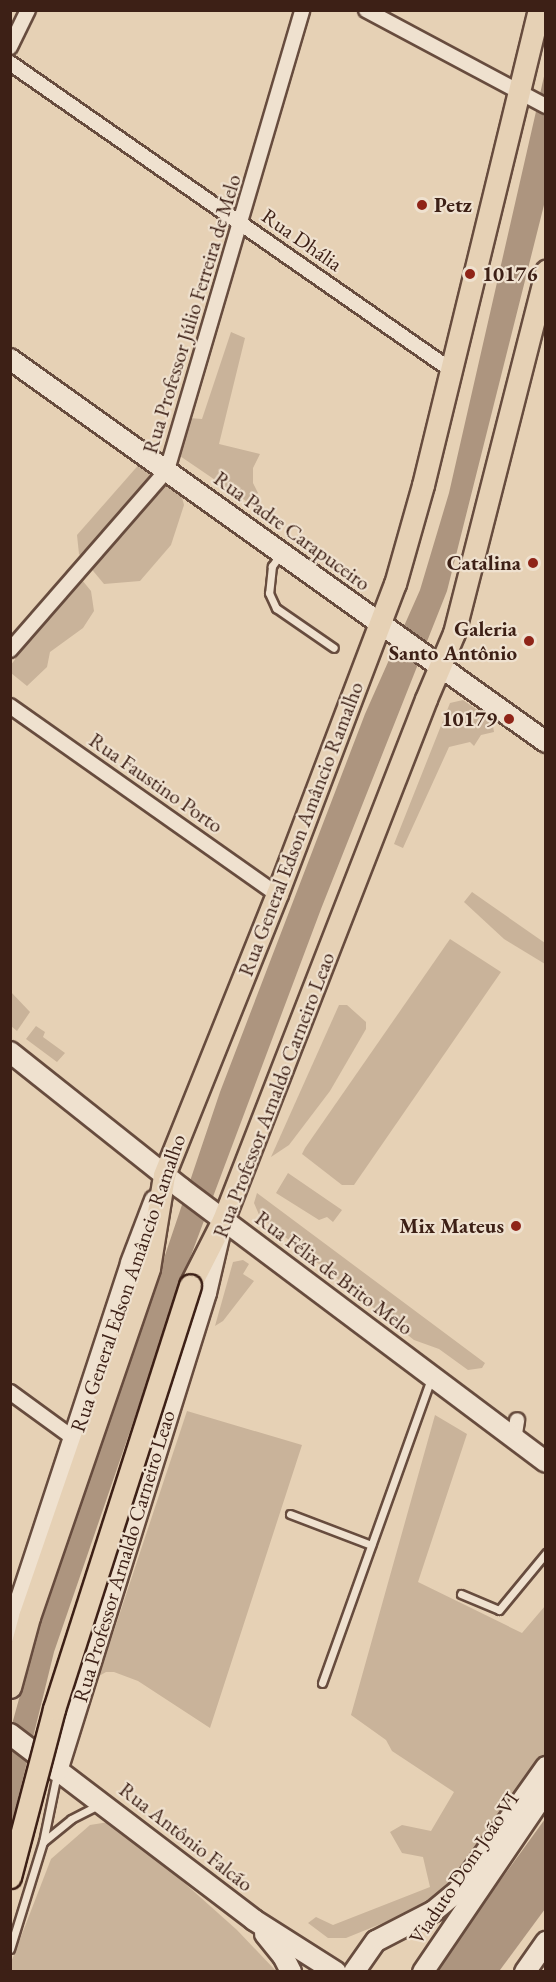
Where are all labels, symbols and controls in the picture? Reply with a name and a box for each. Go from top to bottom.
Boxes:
street label: Rua Professor Júlio Ferreira de Melo [137,171,247,457]
place label: Petz [434,192,472,218]
marker: Petz [415,198,429,212]
street label: Rua Dhália [257,203,347,277]
place label: 10176 [482,261,538,287]
marker: 10176 [463,267,477,281]
street label: Rua Padre Carapuceiro [209,466,375,596]
place label: Catalina [447,550,521,576]
marker: Catalina [526,556,540,570]
place label: Galeria Santo Antônio [389,616,517,666]
marker: Galeria Santo Antônio [522,634,536,648]
street label: Rua General Edson Amâncio Ramalho [233,678,369,980]
place label: 10179 [441,706,497,732]
marker: 10179 [502,712,516,726]
street label: Rua Faustino Porto [84,728,228,838]
street label: Rua Professor Arnaldo Carneiro Leao [208,949,340,1241]
street label: Rua General Edson Amâncio Ramalho [65,1131,191,1435]
street label: Rua Félix de Brito Melo [250,1205,418,1341]
place label: Mix Mateus [399,1213,504,1239]
marker: Mix Mateus [509,1219,523,1233]
street label: Rua Professor Arnaldo Carneiro Leao [68,1407,180,1705]
street label: Rua Antônio Falcão [114,1777,258,1897]
street label: Viaduto Dom João VI [404,1787,524,1949]

